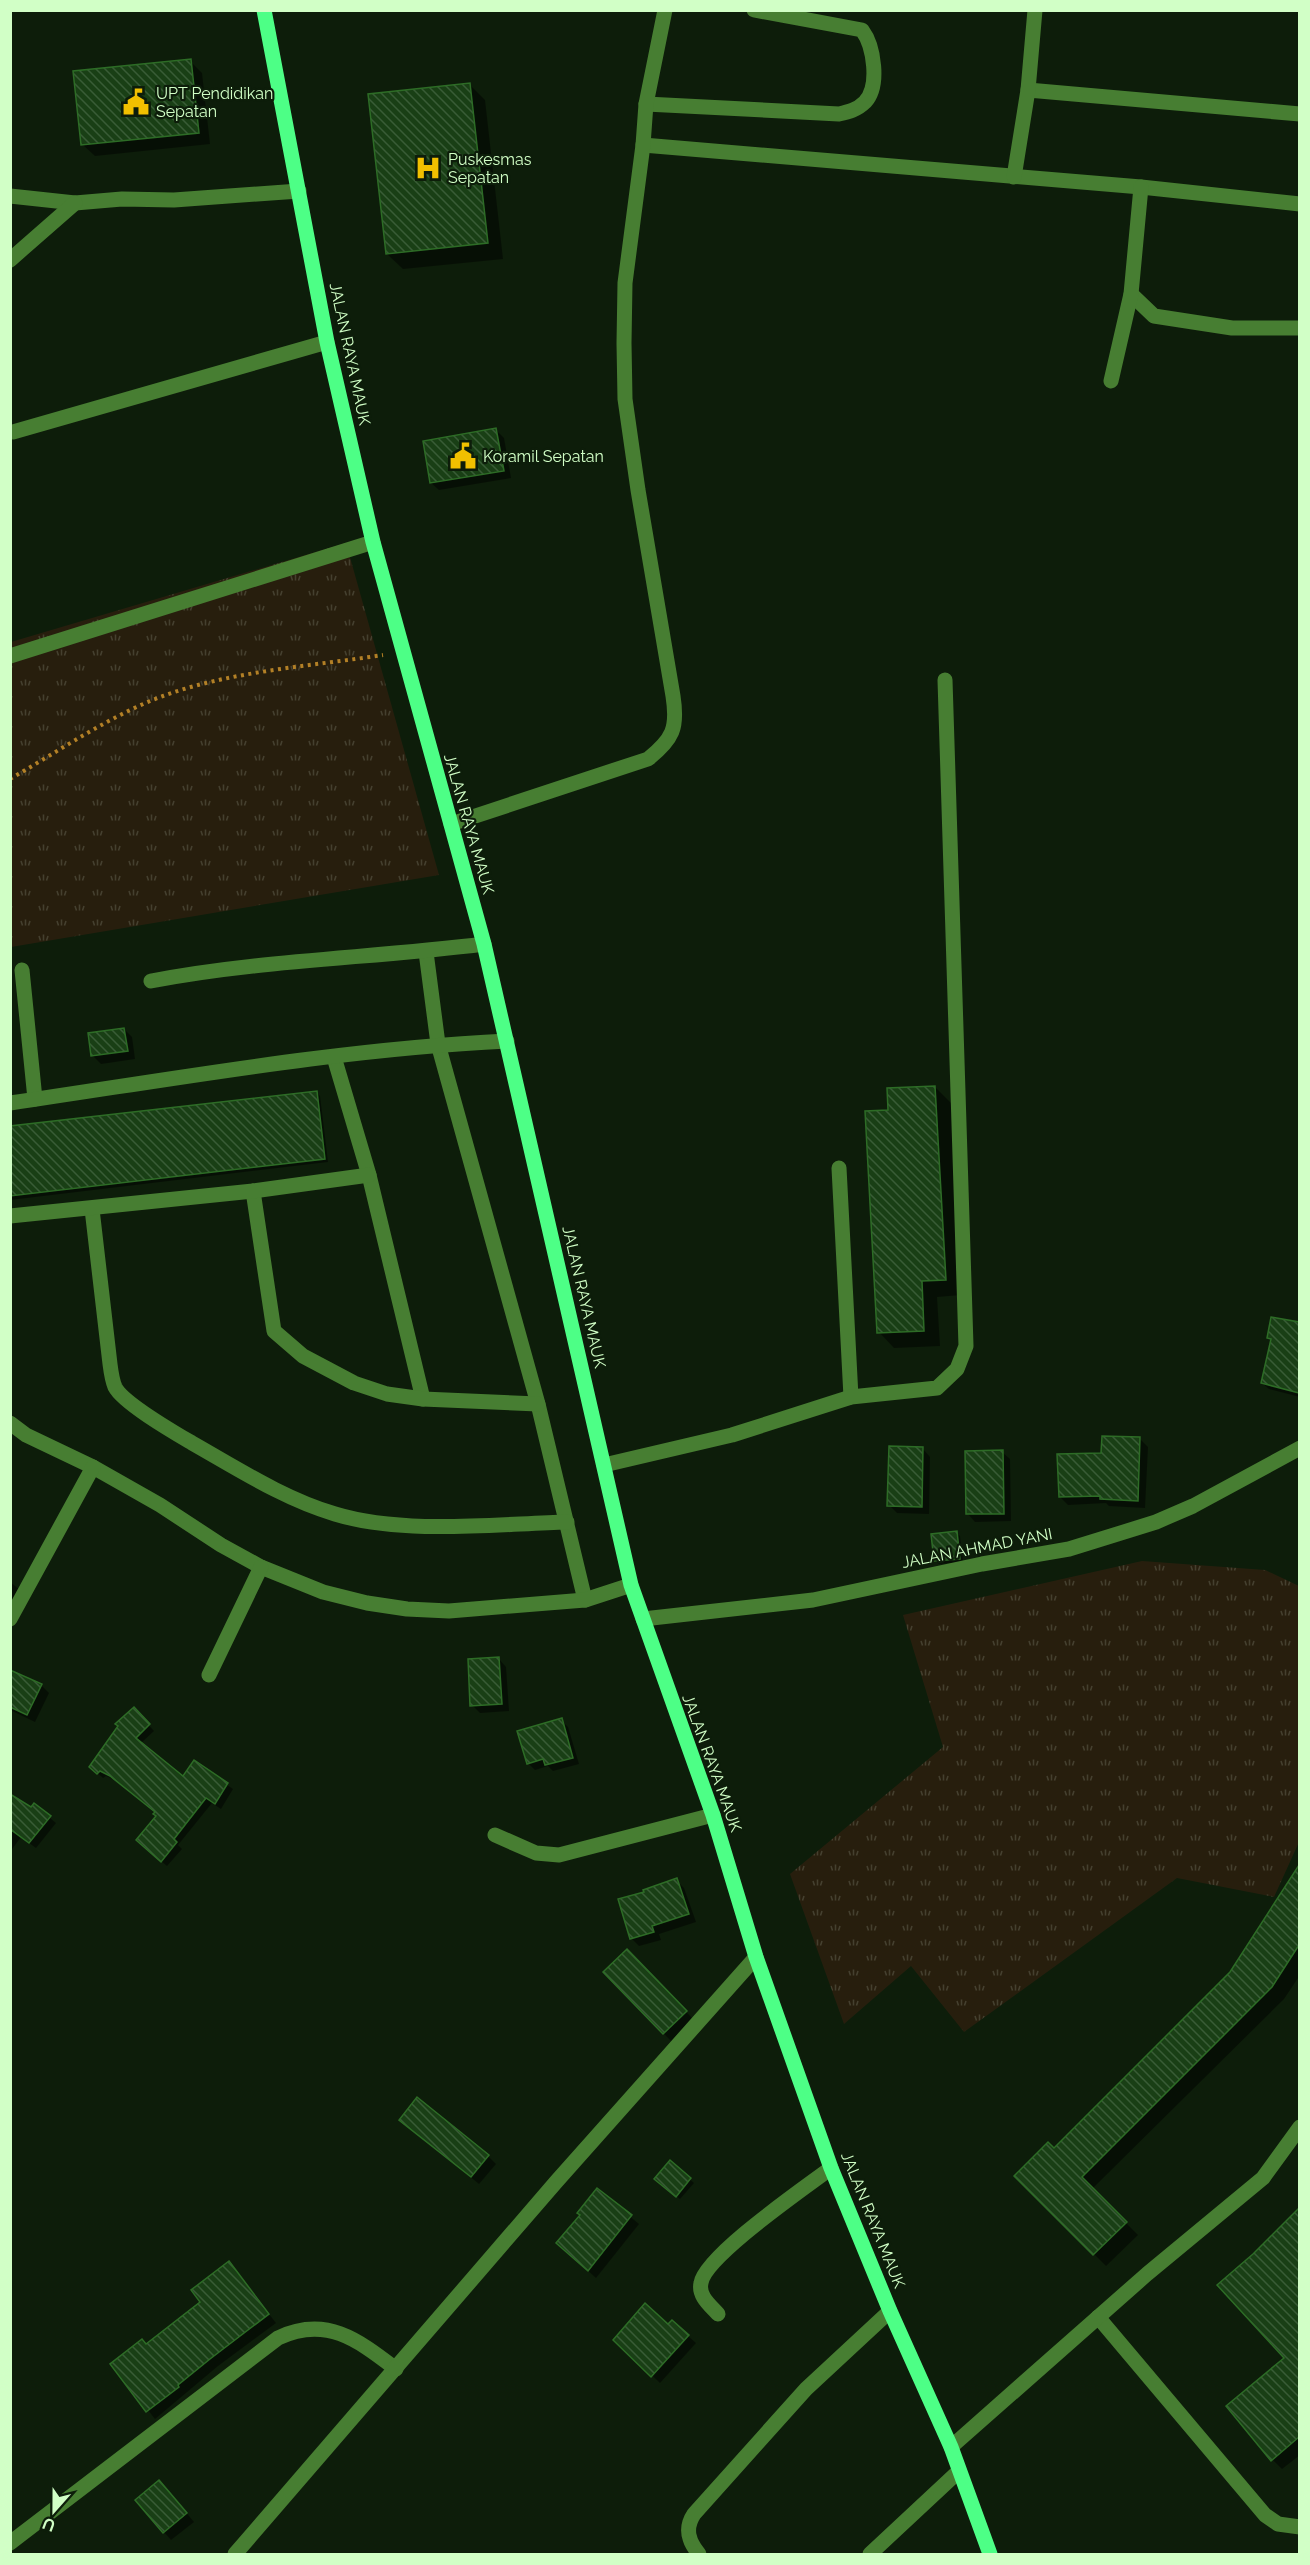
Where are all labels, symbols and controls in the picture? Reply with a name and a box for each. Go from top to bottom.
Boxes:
place label: UPT Pendidikan Sepatan [156,84,273,121]
public building icon: UPT Pendidikan Sepatan [121,87,151,117]
place label: Puskesmas Sepatan [448,150,532,187]
hospital icon: Puskesmas Sepatan [413,153,443,183]
street label: JALAN RAYA MAUK [326,281,375,428]
public building icon: Koramil Sepatan [448,441,478,471]
place label: Koramil Sepatan [483,447,604,466]
street label: JALAN RAYA MAUK [440,752,498,897]
street label: JALAN RAYA MAUK [558,1224,610,1370]
street label: JALAN AHMAD YANI [900,1524,1054,1572]
street label: JALAN RAYA MAUK [678,1692,746,1835]
street label: JALAN RAYA MAUK [837,2149,909,2291]
north arrow [24,2481,84,2541]
text: U [40,2514,58,2536]

